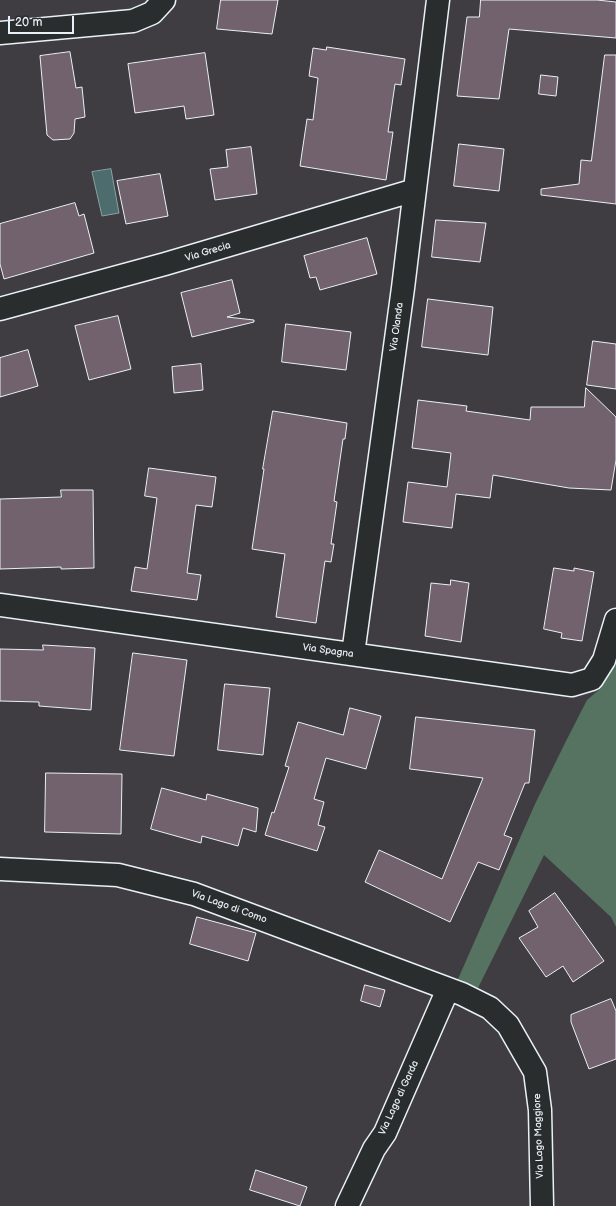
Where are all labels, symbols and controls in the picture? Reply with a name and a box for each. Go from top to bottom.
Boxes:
scale bar [10,8,76,34]
text: 20 m [15,15,42,30]
street label: Via Grecia [184,239,232,265]
street label: Via Olanda [388,302,406,352]
street label: Via Spagna [302,641,354,661]
street label: Via Lago di Como [190,888,268,926]
street label: Via Lago di Garda [376,1059,422,1137]
street label: Via Lago Maggiore [532,1093,546,1179]

